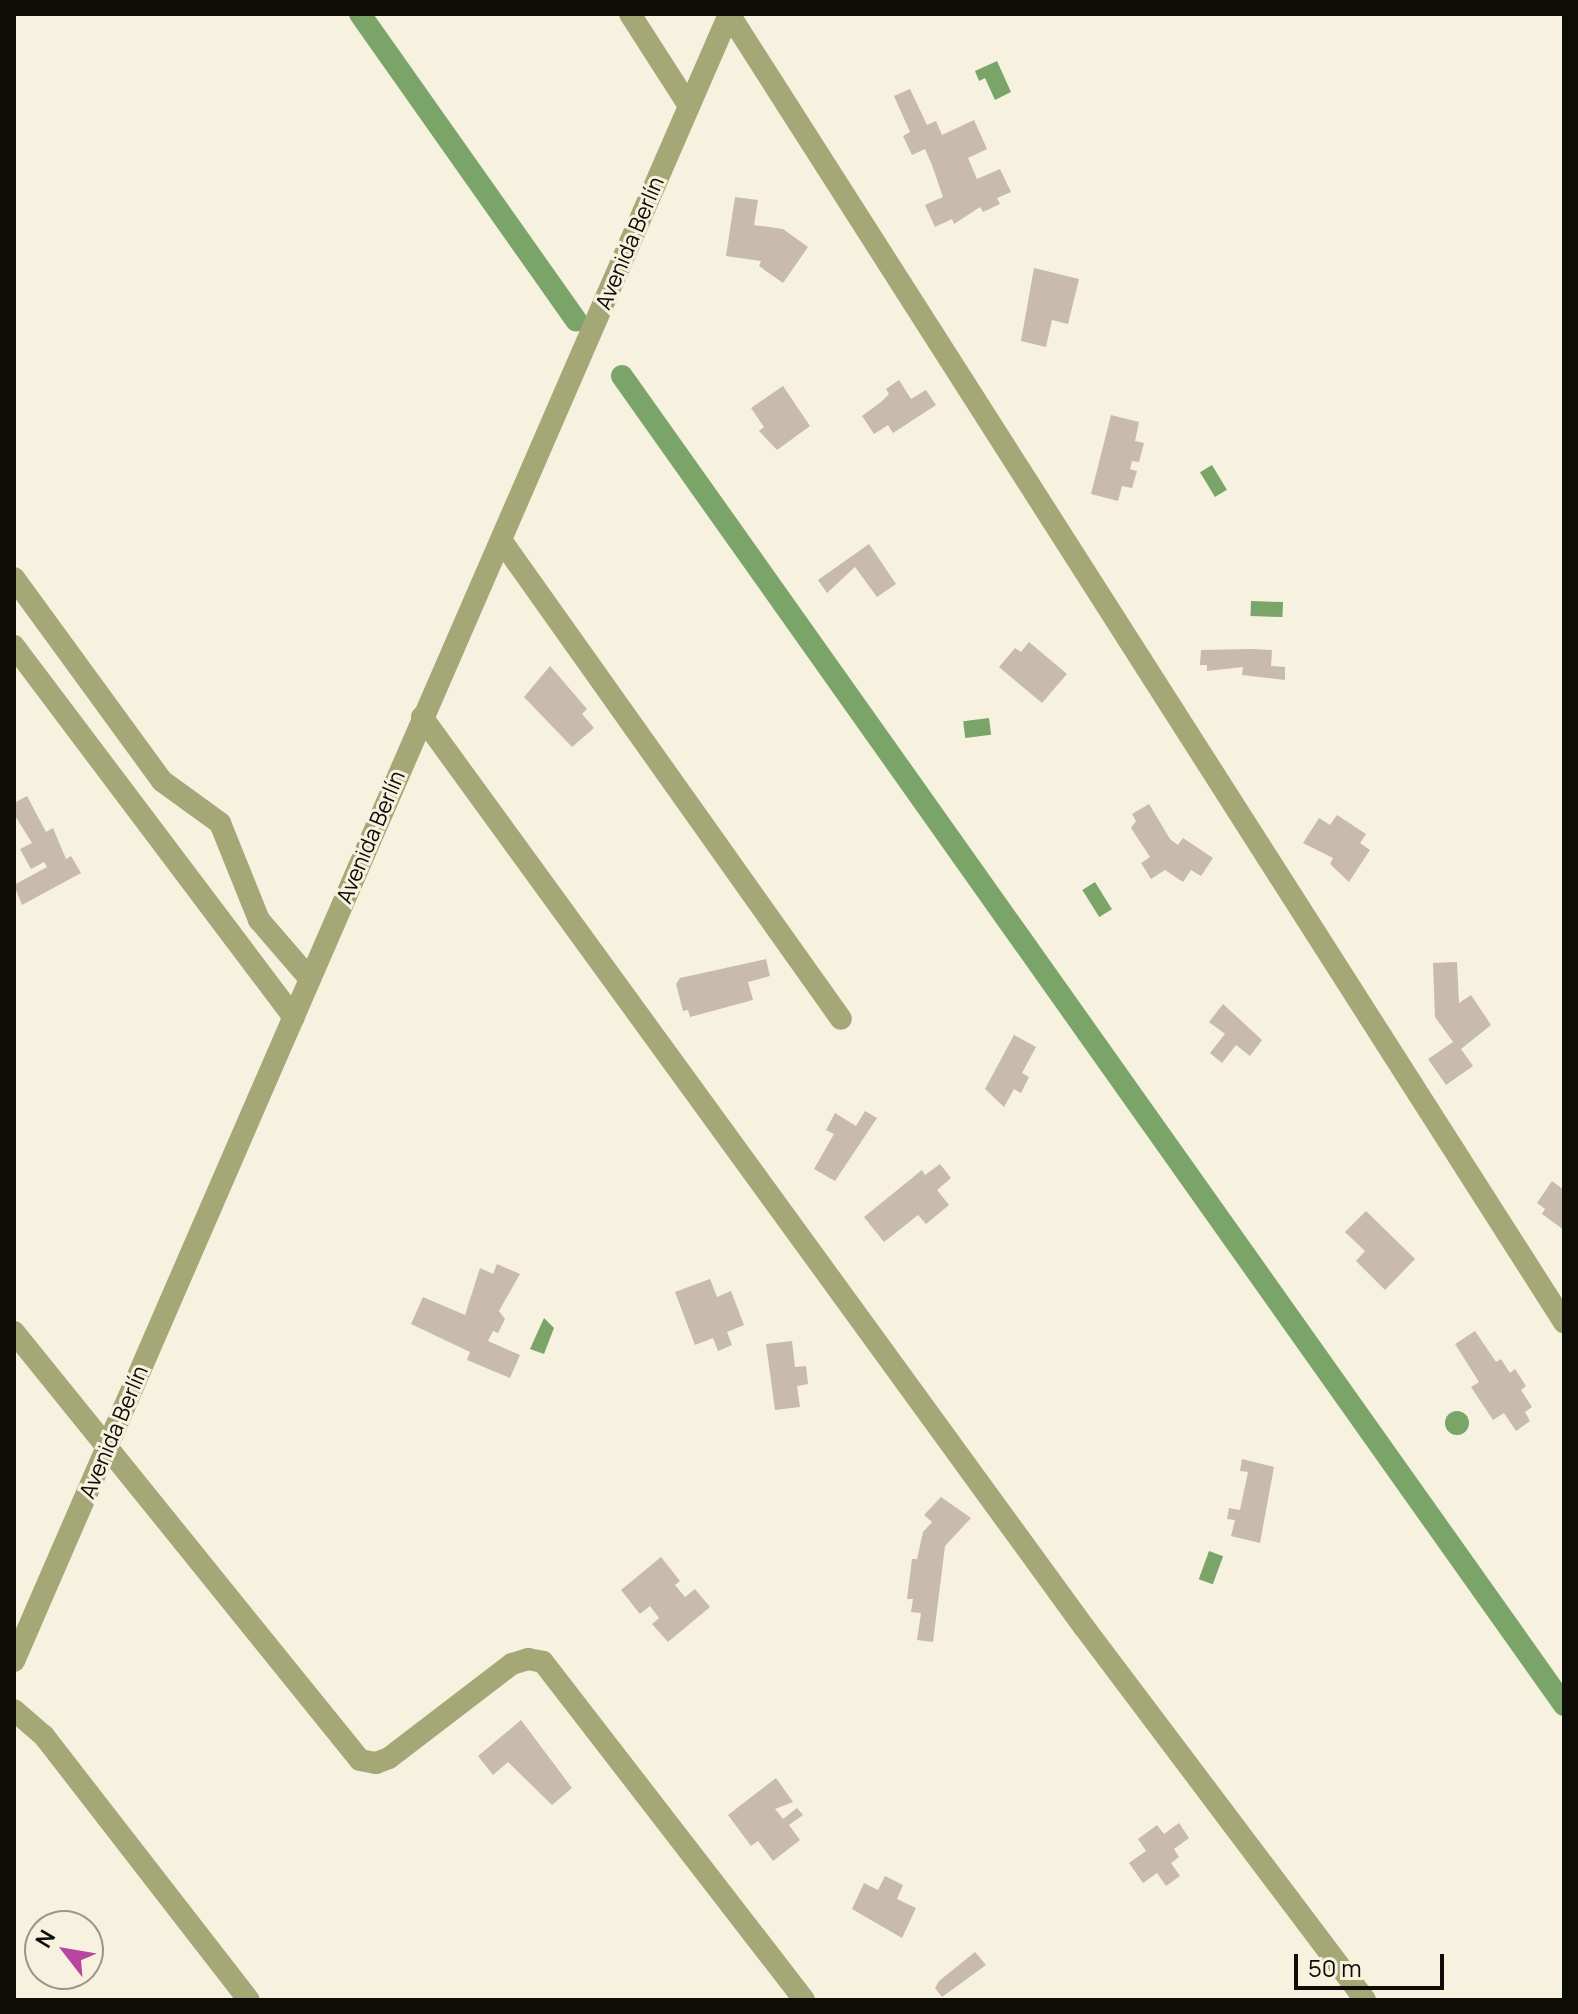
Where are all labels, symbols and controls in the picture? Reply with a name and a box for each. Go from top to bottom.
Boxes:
street label: Avenida Berlín [590,173,670,313]
street label: Avenida Berlín [331,767,411,907]
street label: Avenida Berlín [74,1362,154,1502]
north arrow [24,1910,104,1990]
text: N [28,1924,62,1953]
scale bar [1298,1938,1448,1988]
text: 50 m [1308,1951,1362,1984]

